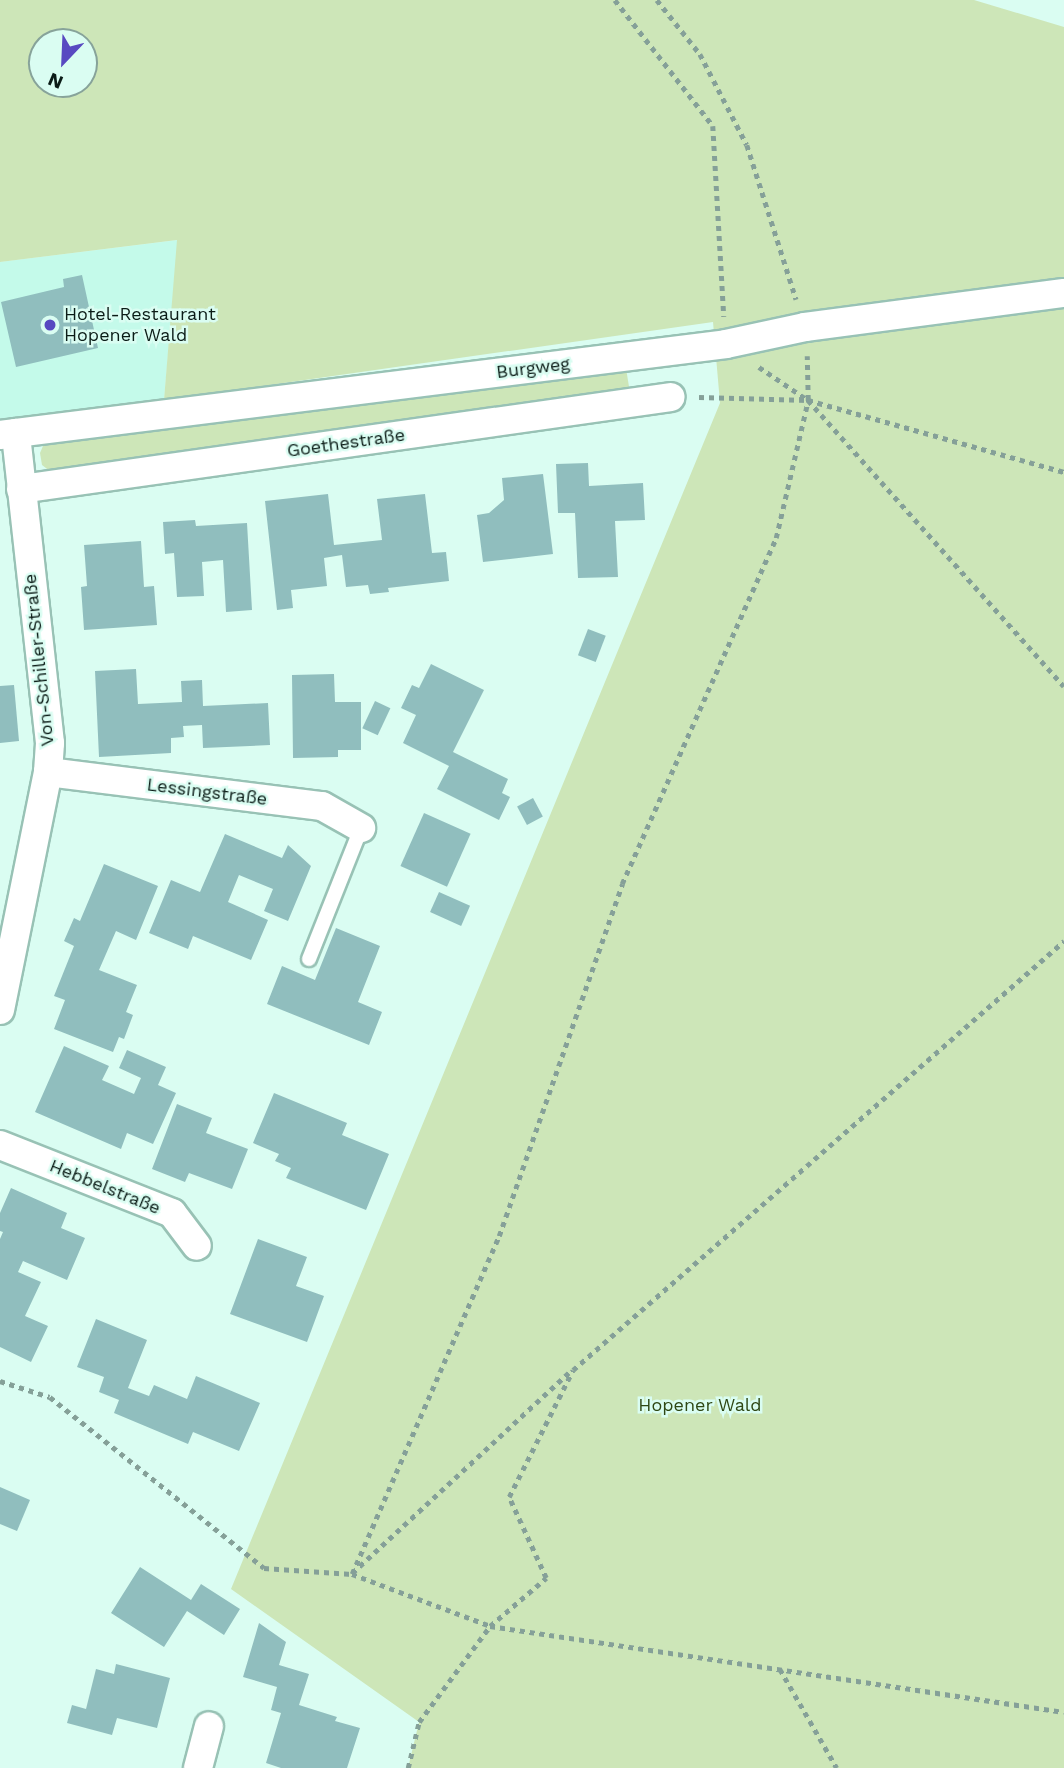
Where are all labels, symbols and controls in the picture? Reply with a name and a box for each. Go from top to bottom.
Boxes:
north arrow [28,28,98,98]
text: N [44,68,66,94]
place label: Hotel-Restaurant Hopener Wald [64,304,216,346]
marker: Hotel-Restaurant Hopener Wald [42,317,58,333]
street label: Burgweg [495,353,571,383]
street label: Goethestraße [286,424,406,462]
street label: Von-Schiller-Straße [19,573,59,747]
street label: Lessingstraße [146,774,268,810]
street label: Hebbelstraße [46,1155,164,1219]
park label: Hopener Wald [638,1394,762,1416]

